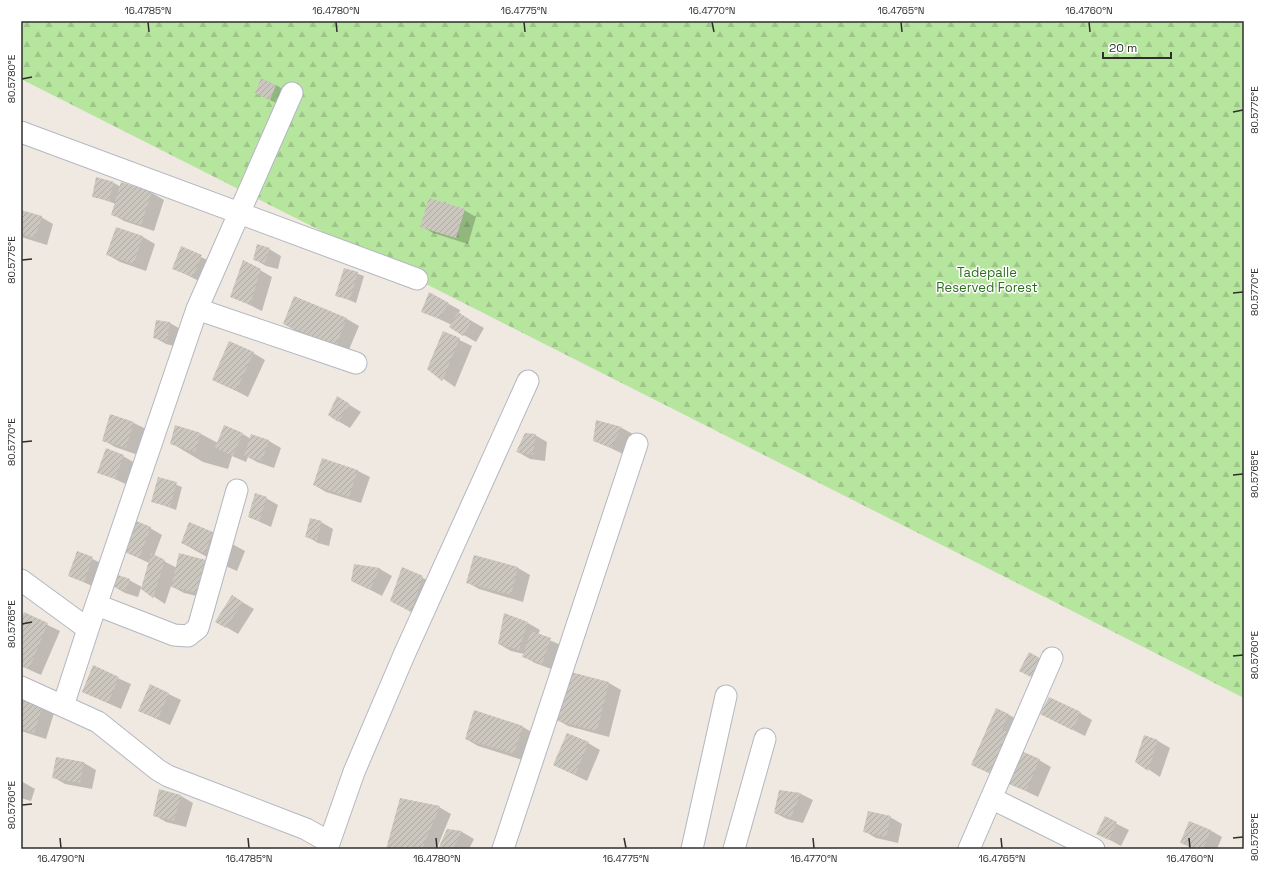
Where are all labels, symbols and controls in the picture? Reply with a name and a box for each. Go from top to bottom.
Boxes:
text: 16.4785°N [124,4,172,17]
text: 16.4780°N [312,4,360,17]
text: 16.4775°N [501,4,547,17]
text: 16.4770°N [689,4,735,17]
text: 16.4765°N [878,4,924,17]
text: 16.4760°N [1065,4,1113,17]
scale bar [1103,34,1171,60]
text: 20 m [1109,40,1137,56]
text: 80.5780°E [5,54,18,103]
text: 80.5775°E [1248,86,1261,134]
text: 80.5775°E [5,236,18,284]
park label: Tadepalle Reserved Forest [936,264,1038,296]
text: 80.5770°E [1248,268,1261,316]
text: 80.5770°E [5,418,18,466]
text: 80.5765°E [1248,450,1261,498]
text: 80.5765°E [5,600,18,648]
text: 80.5760°E [1248,630,1261,679]
text: 80.5760°E [5,780,18,829]
text: 80.5755°E [1248,813,1261,861]
text: 16.4790°N [37,852,85,865]
text: 16.4785°N [225,852,273,865]
text: 16.4780°N [413,852,461,865]
text: 16.4775°N [603,852,649,865]
text: 16.4770°N [791,852,837,865]
text: 16.4765°N [979,852,1025,865]
text: 16.4760°N [1166,852,1214,865]

